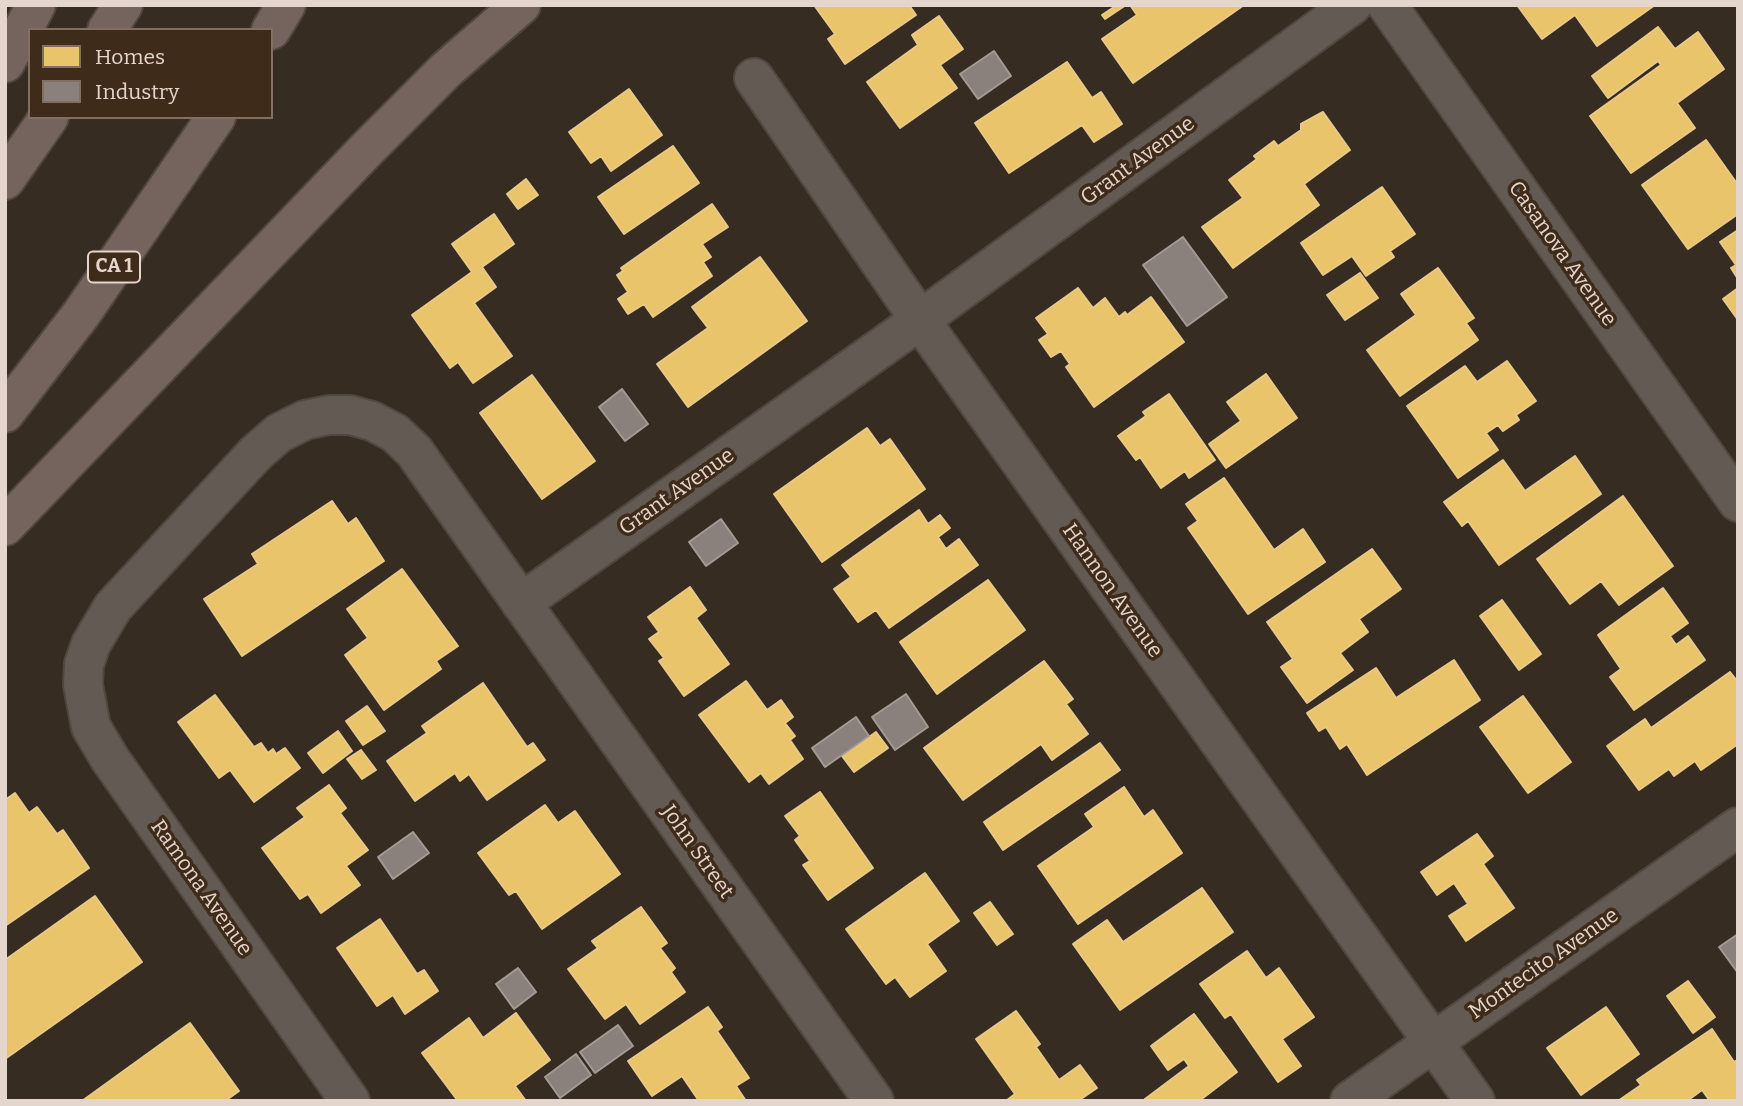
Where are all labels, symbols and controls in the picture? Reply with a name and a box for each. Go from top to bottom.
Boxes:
legend [28,28,273,119]
text: Homes [95,44,165,70]
text: Industry [95,79,179,105]
street label: Grant Avenue [1076,111,1200,211]
street label: Casanova Avenue [1503,177,1621,331]
road number: CA 1 [88,252,140,282]
street label: Grant Avenue [615,443,739,541]
street label: Hannon Avenue [1056,519,1168,663]
street label: John Street [656,800,738,904]
street label: Ramona Avenue [145,815,257,961]
street label: Montecito Avenue [1464,903,1624,1025]

